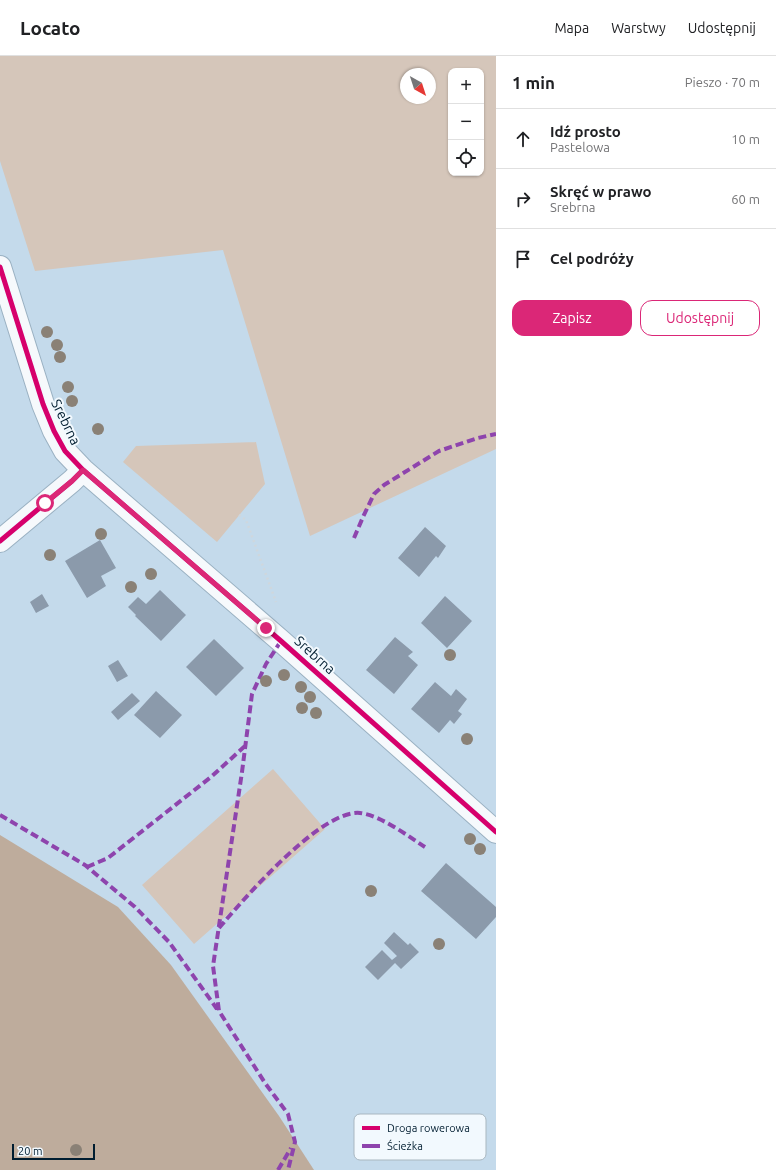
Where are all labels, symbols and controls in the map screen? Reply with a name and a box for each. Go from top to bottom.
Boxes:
text: Locato [20,17,81,39]
text: Mapa [554,20,589,36]
text: Warstwy [611,20,666,36]
text: Udostępnij [688,20,756,36]
north arrow [400,68,436,104]
map controls [448,68,484,176]
button: + [448,68,484,104]
text: 1 min [512,73,555,92]
text: Pieszo · 70 m [685,75,760,89]
button: − [448,104,484,140]
text: Idź prosto [550,123,621,140]
icon: ahead [512,128,534,150]
text: 10 m [731,132,760,146]
button: locate [448,140,484,176]
text: Pastelowa [550,140,610,154]
text: Skręć w prawo [550,183,652,200]
icon: right [512,188,534,210]
text: 60 m [731,192,760,206]
text: Srebrna [550,200,596,214]
icon: arrive [512,248,534,270]
text: Cel podróży [550,250,634,267]
button: Zapisz [512,300,632,336]
button: Udostępnij [640,300,760,336]
street label: Srebrna [48,396,84,448]
route start [36,494,54,512]
route end [257,619,275,637]
street label: Srebrna [291,633,339,677]
legend [354,1114,486,1160]
text: Droga rowerowa [387,1122,470,1134]
text: Ścieżka [387,1139,423,1152]
scale bar [12,1142,95,1161]
text: 20 m [18,1145,42,1157]

